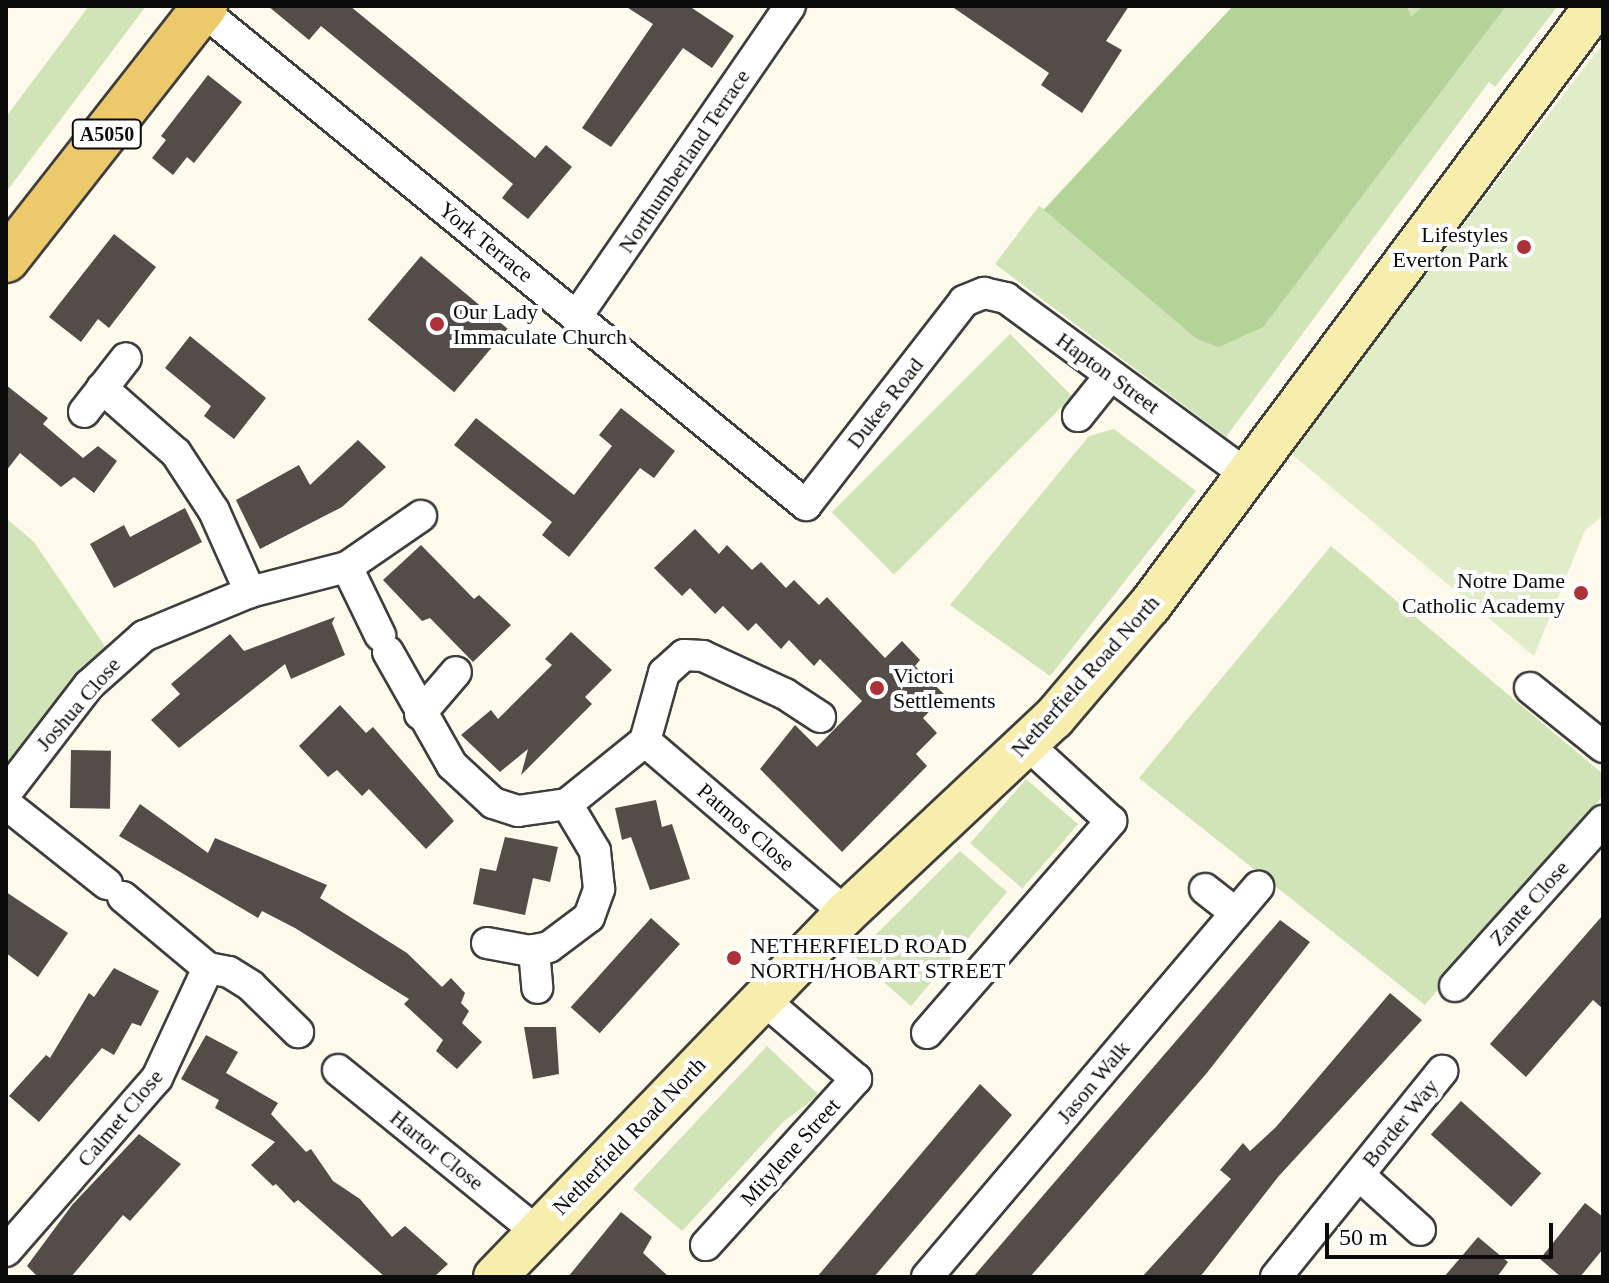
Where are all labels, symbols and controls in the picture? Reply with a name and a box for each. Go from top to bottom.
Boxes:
street label: Northumberland Terrace [613,64,755,258]
road number: A5050 [71,118,143,150]
street label: York Terrace [433,196,539,288]
place label: Lifestyles Everton Park [1393,221,1508,272]
marker: Lifestyles Everton Park [1515,238,1533,256]
place label: Our Lady Immaculate Church [453,298,627,350]
marker: Our Lady Immaculate Church [428,315,446,333]
street label: Hapton Street [1051,327,1165,419]
street label: Dukes Road [841,352,929,454]
place label: Notre Dame Catholic Academy [1401,567,1565,618]
marker: Notre Dame Catholic Academy [1572,584,1590,602]
street label: Netherfield Road North [1005,590,1165,762]
street label: Joshua Close [30,652,126,756]
place label: Victori Settlements [893,662,996,714]
marker: Victori Settlements [868,679,886,697]
street label: Patmos Close [692,778,800,876]
street label: Zante Close [1484,855,1574,951]
place label: NETHERFIELD ROAD NORTH/HOBART STREET [750,932,1006,984]
marker: NETHERFIELD ROAD NORTH/HOBART STREET [725,949,743,967]
street label: Jason Walk [1051,1035,1135,1129]
street label: Netherfield Road North [547,1052,711,1220]
street label: Calmet Close [72,1064,168,1172]
street label: Border Way [1356,1073,1444,1173]
street label: Mitylene Street [735,1093,845,1211]
street label: Hartor Close [385,1104,489,1196]
scale bar [1329,1207,1557,1257]
text: 50 m [1339,1224,1388,1250]

